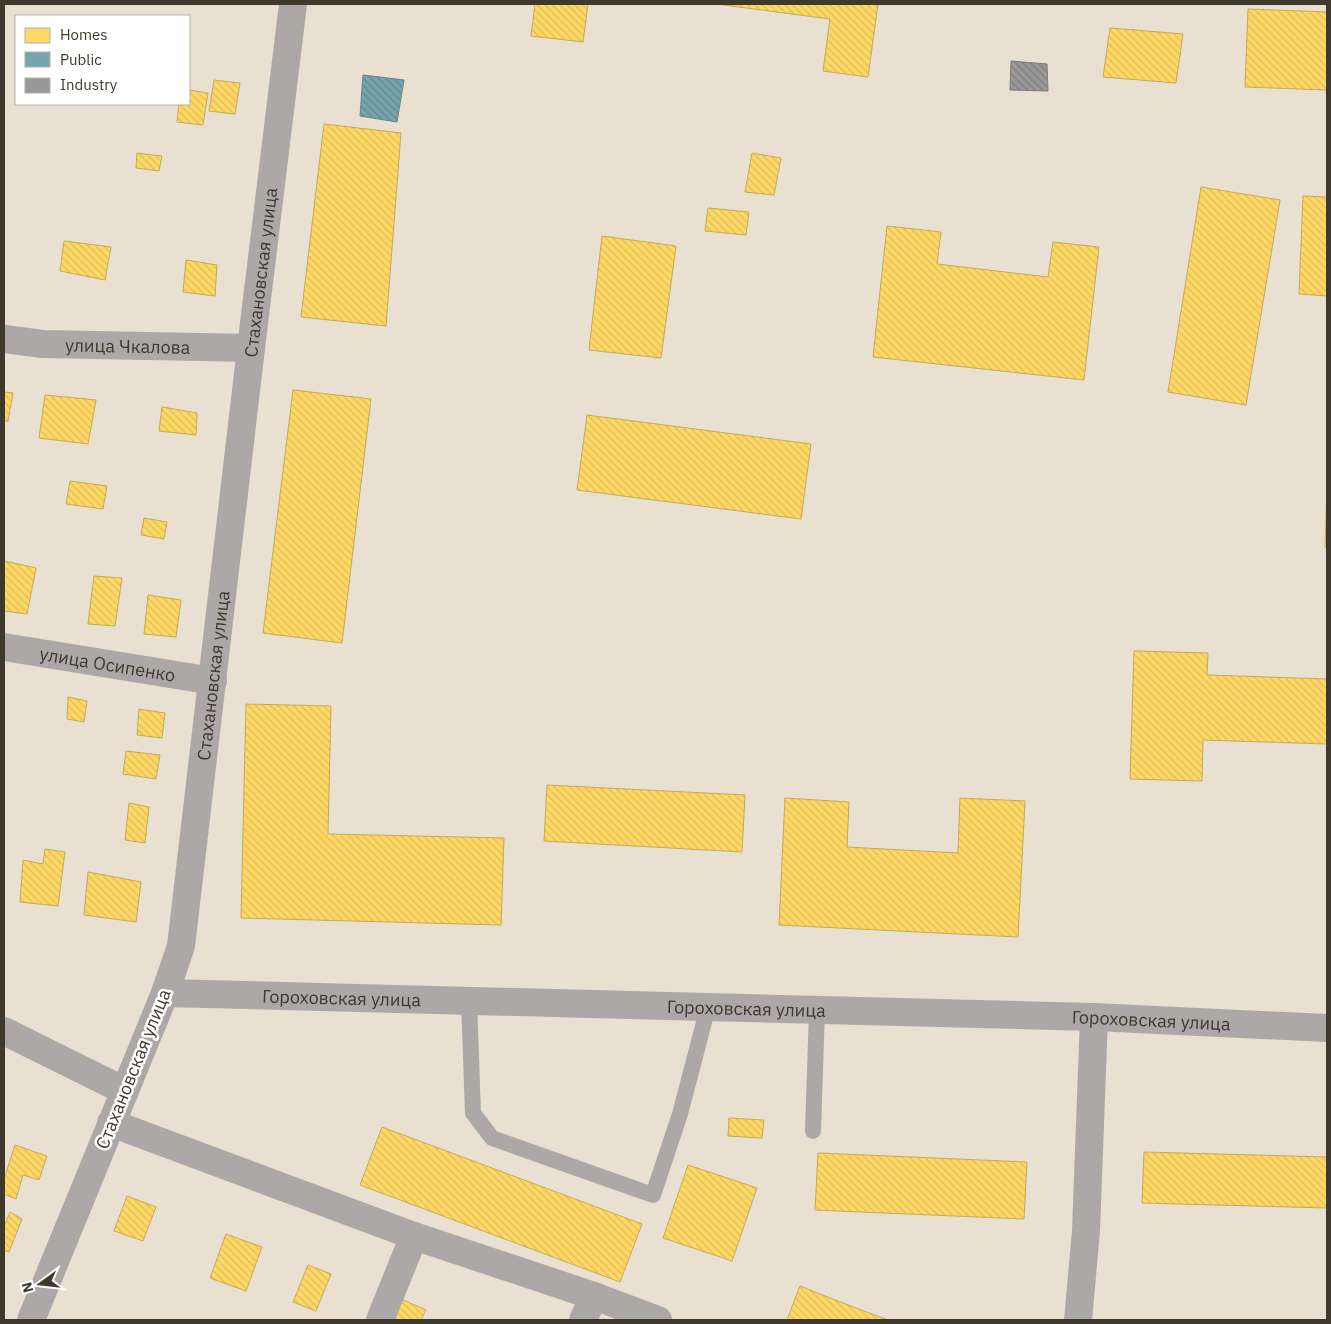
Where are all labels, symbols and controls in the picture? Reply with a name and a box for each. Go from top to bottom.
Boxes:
legend [15,15,190,105]
text: Homes [60,25,108,44]
text: Public [60,50,102,69]
text: Industry [60,75,118,94]
street label: Стахановская улица [239,186,282,358]
street label: улица Чкалова [65,333,191,358]
street label: Стахановская улица [191,589,234,762]
street label: улица Осипенко [38,642,177,686]
street label: Гороховская улица [262,984,422,1011]
street label: Стахановская улица [90,985,176,1152]
street label: Гороховская улица [667,994,827,1022]
street label: Гороховская улица [1072,1005,1232,1035]
north arrow [15,1259,65,1309]
text: N [17,1280,37,1295]

